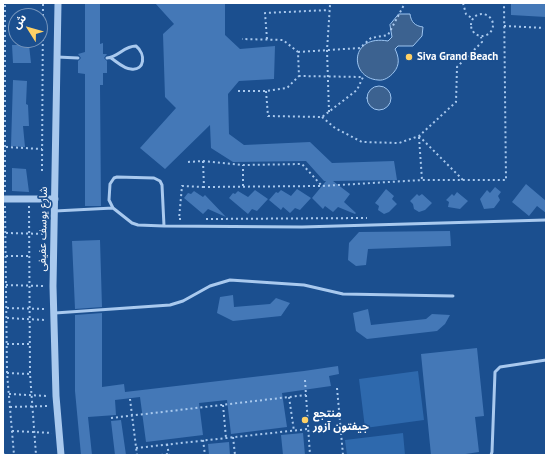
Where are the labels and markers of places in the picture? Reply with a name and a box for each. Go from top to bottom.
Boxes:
place label: Siva Grand Beach [417,50,498,64]
marker: Siva Grand Beach [404,52,414,62]
place label: منتجع جيفتون آزور [313,407,369,433]
marker: منتجع جيفتون آزور [300,415,310,425]

